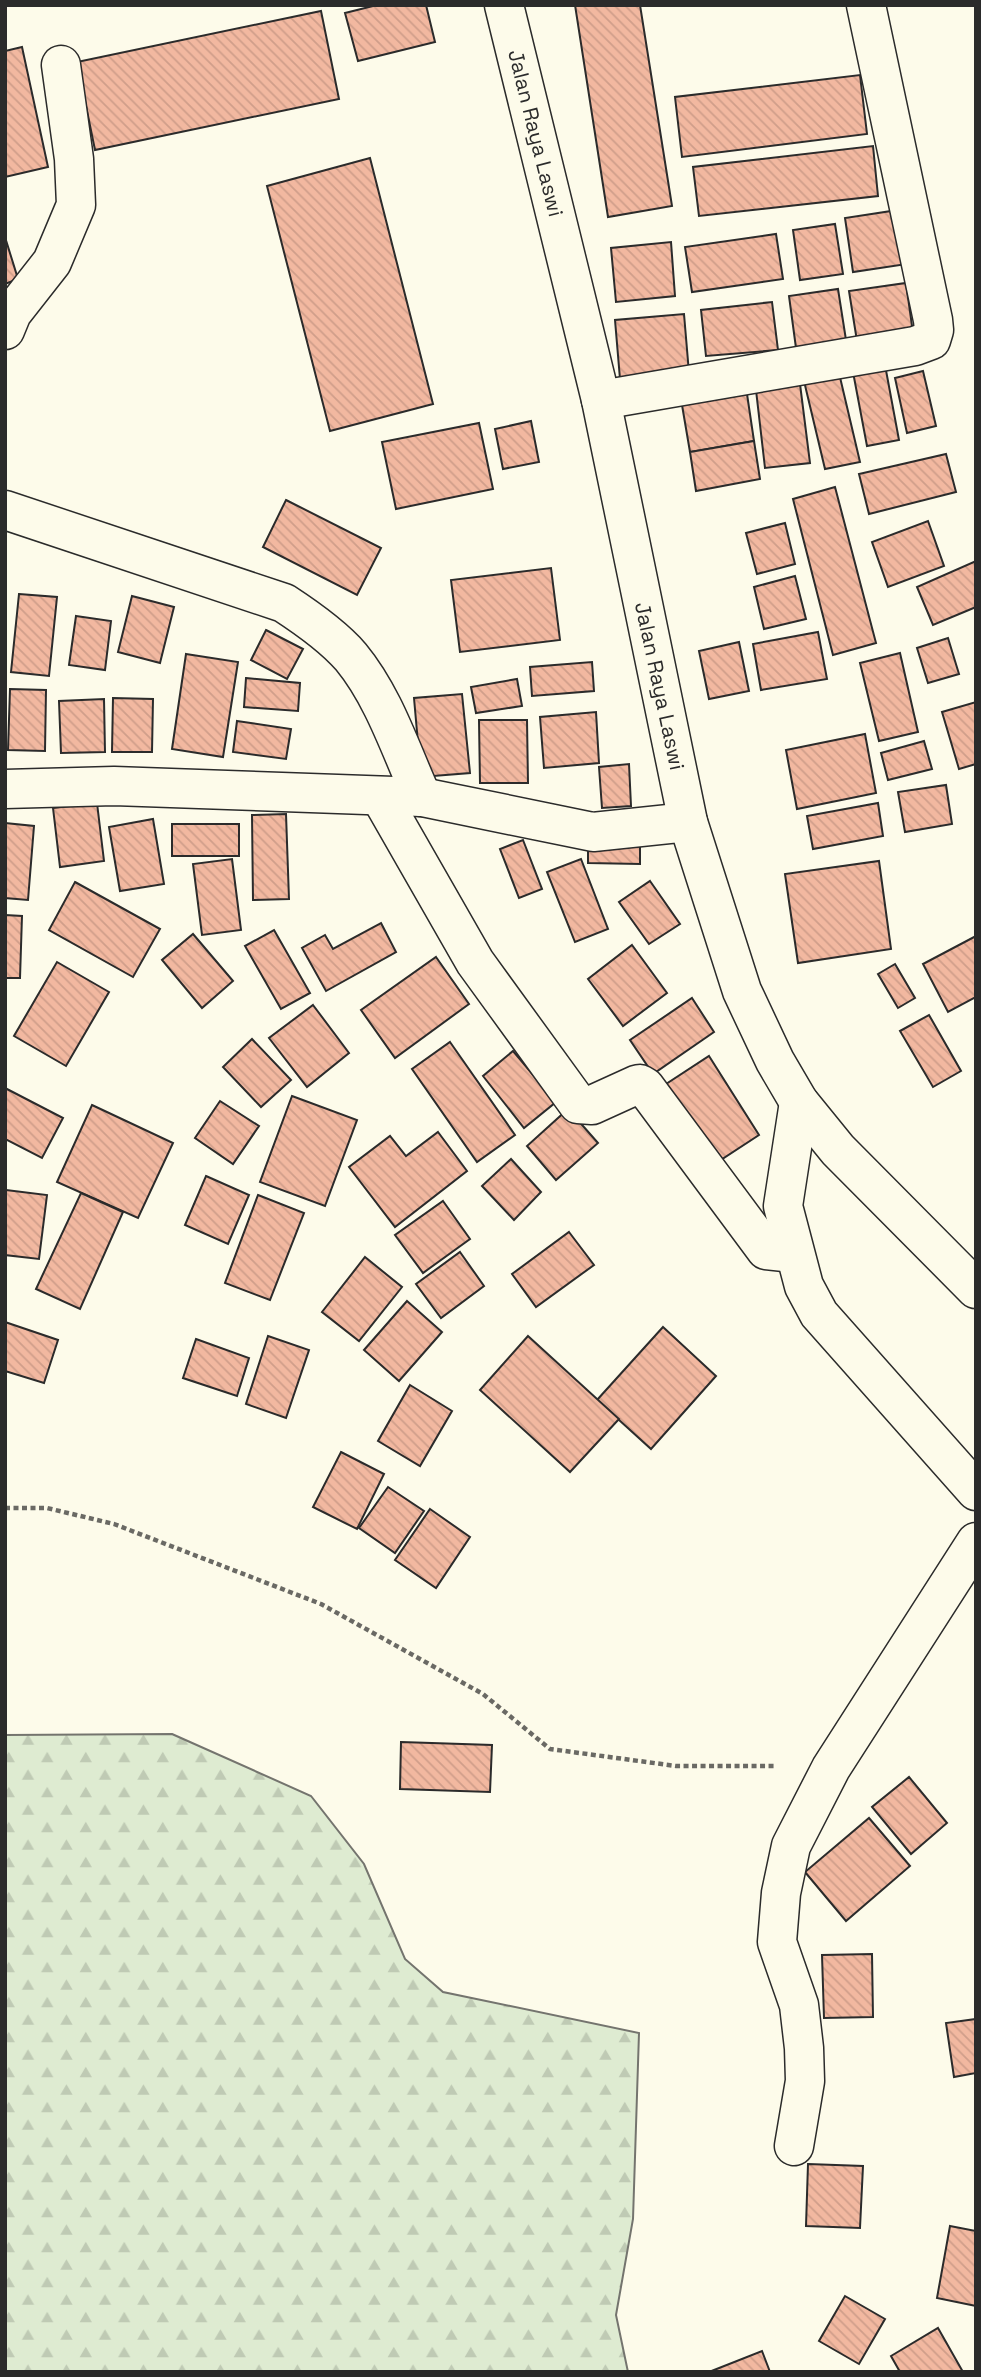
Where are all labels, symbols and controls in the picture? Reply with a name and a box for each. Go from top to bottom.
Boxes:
street label: Jalan Raya Laswi [502,47,570,219]
street label: Jalan Raya Laswi [629,599,691,773]

